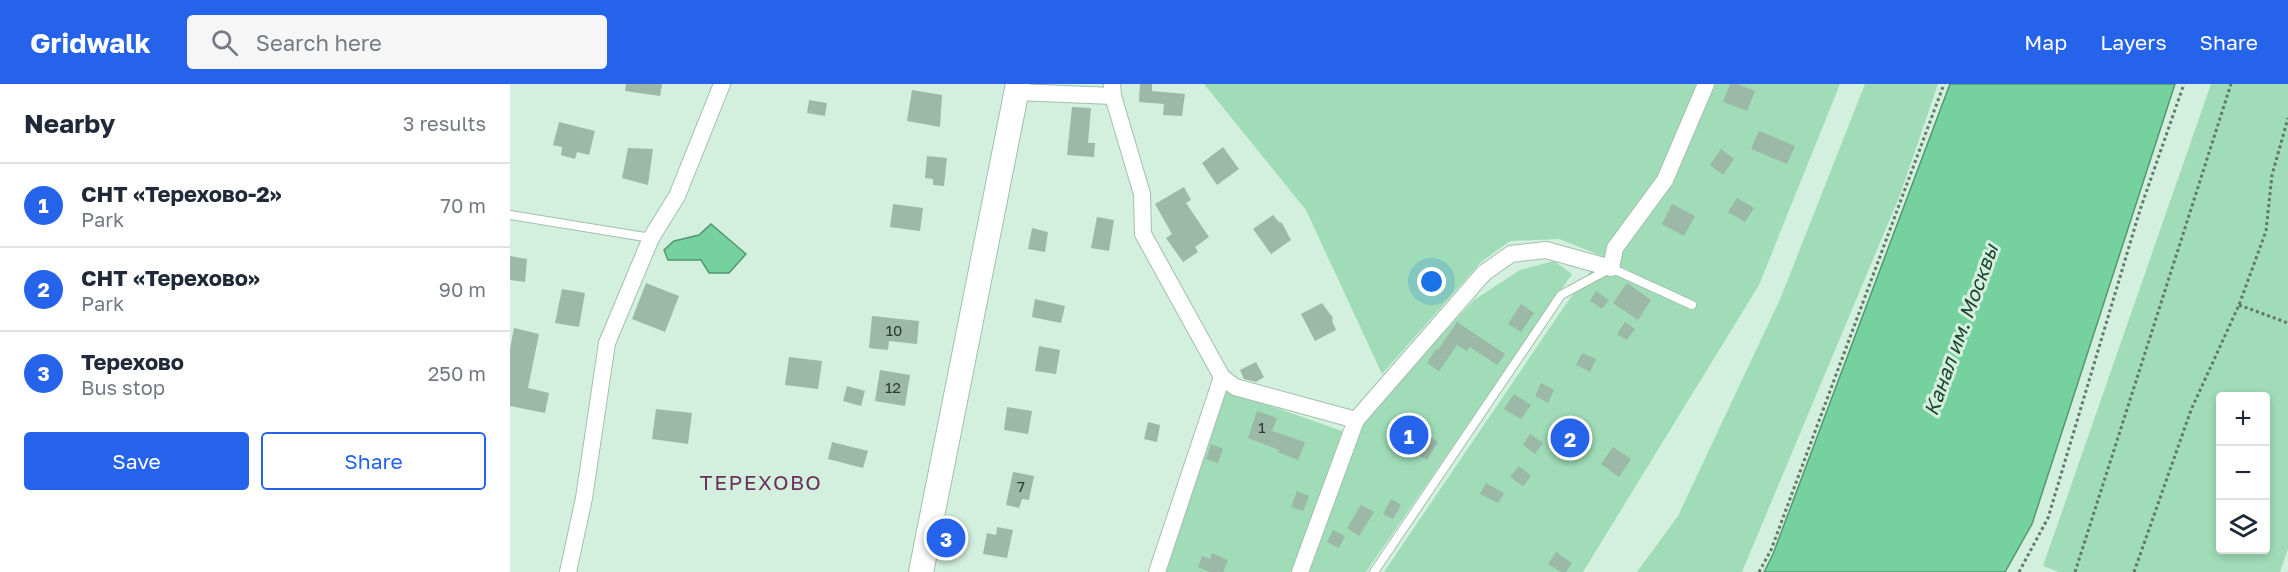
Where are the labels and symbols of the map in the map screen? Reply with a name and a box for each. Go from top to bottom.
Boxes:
water label: Канал им. Москвы [1918,239,2003,419]
your location [1417,267,1446,296]
house number: 10 [886,321,902,339]
house number: 12 [885,378,901,396]
pin: 1 [1390,412,1428,458]
pin: 2 [1550,416,1590,460]
house number: 1 [1258,418,1266,436]
district label: ТЕРЕХОВО [700,469,822,495]
house number: 7 [1017,477,1025,495]
pin: 3 [926,516,966,560]

